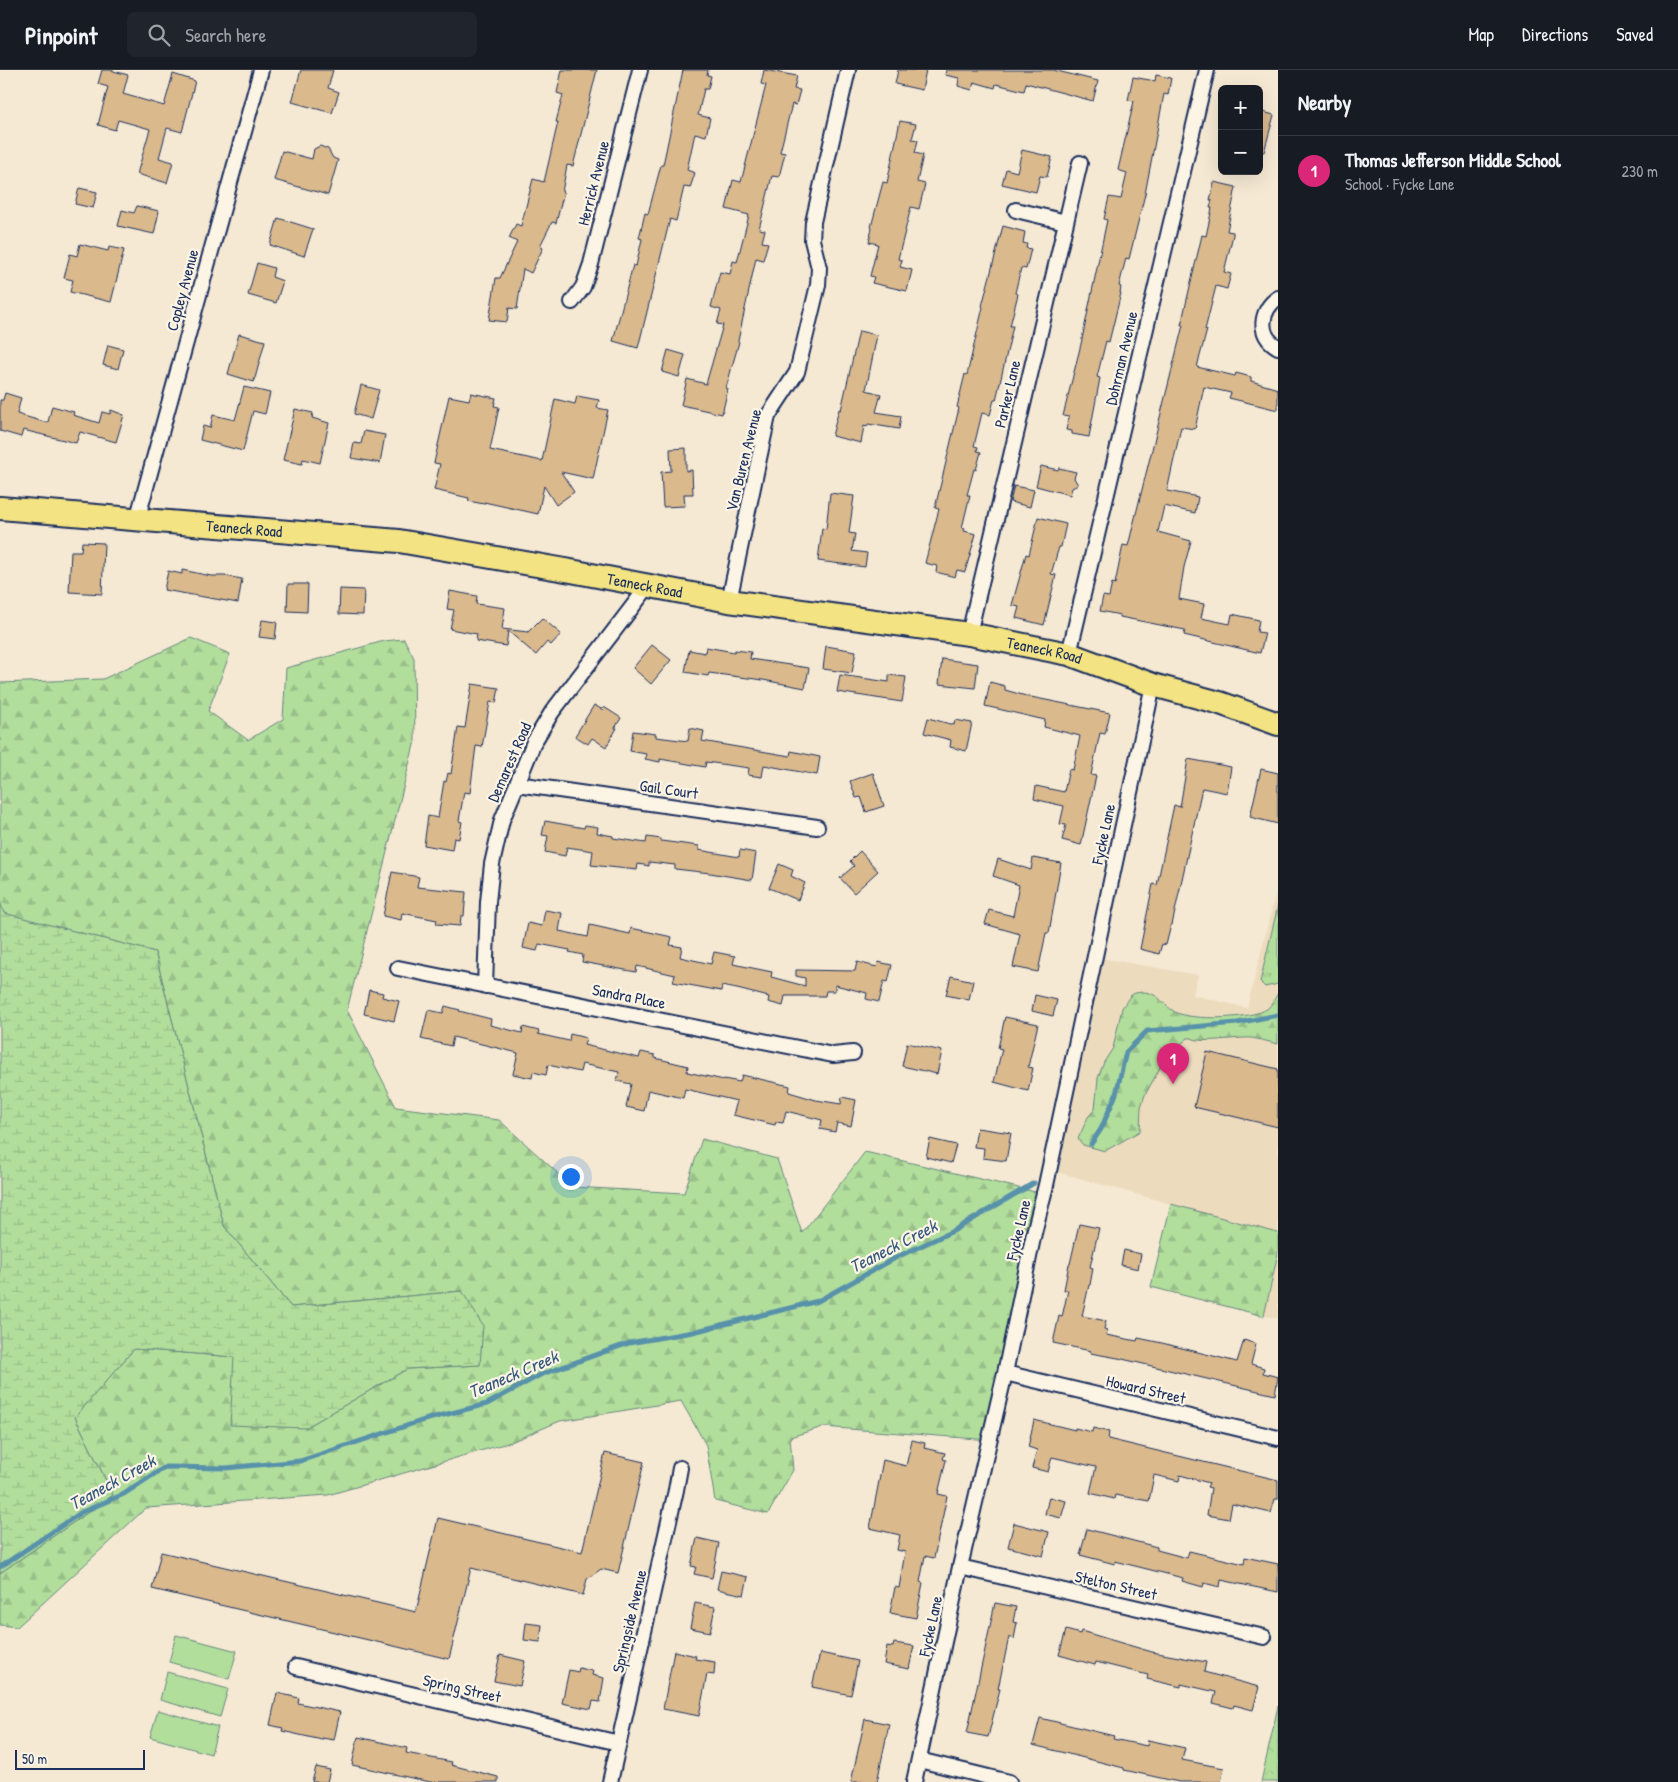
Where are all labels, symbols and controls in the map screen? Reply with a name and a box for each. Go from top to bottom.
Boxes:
search box [127,12,477,57]
text: Pinpoint [25,19,97,51]
icon: search [145,21,173,49]
text: Search here [185,22,266,48]
text: Map [1469,22,1494,47]
text: Directions [1522,22,1588,47]
text: Saved [1616,22,1653,47]
map controls [1218,85,1263,175]
button: + [1218,85,1263,130]
text: Nearby [1298,88,1351,117]
button: − [1218,130,1263,175]
street label: Herrick Avenue [572,138,614,228]
text: Thomas Jefferson Middle School [1345,147,1561,173]
text: 1 [1311,160,1317,182]
text: 230 m [1622,160,1658,182]
text: School · Fycke Lane [1345,173,1454,195]
street label: Copley Avenue [161,246,204,333]
street label: Dohrman Avenue [1100,308,1143,407]
street label: Parker Lane [989,357,1026,430]
street label: Van Buren Avenue [720,406,766,513]
street label: Teaneck Road [205,514,283,542]
street label: Teaneck Road [605,567,684,603]
street label: Teaneck Road [1005,631,1085,669]
street label: Demarest Road [482,719,536,805]
street label: Gail Court [638,774,700,804]
street label: Fycke Lane [1086,801,1120,867]
street label: Sandra Place [591,978,668,1014]
pin: 1 [1157,1043,1189,1084]
your location [558,1164,584,1190]
street label: Fycke Lane [1000,1197,1036,1263]
water label: Teaneck Creek [845,1213,942,1279]
water label: Teaneck Creek [464,1343,563,1404]
street label: Howard Street [1104,1369,1188,1409]
water label: Teaneck Creek [64,1447,161,1516]
street label: Stelton Street [1073,1565,1160,1605]
street label: Springside Avenue [606,1567,652,1675]
street label: Fycke Lane [913,1593,947,1659]
street label: Spring Street [421,1668,504,1708]
scale bar [15,1747,145,1770]
text: 50 m [22,1749,47,1768]

